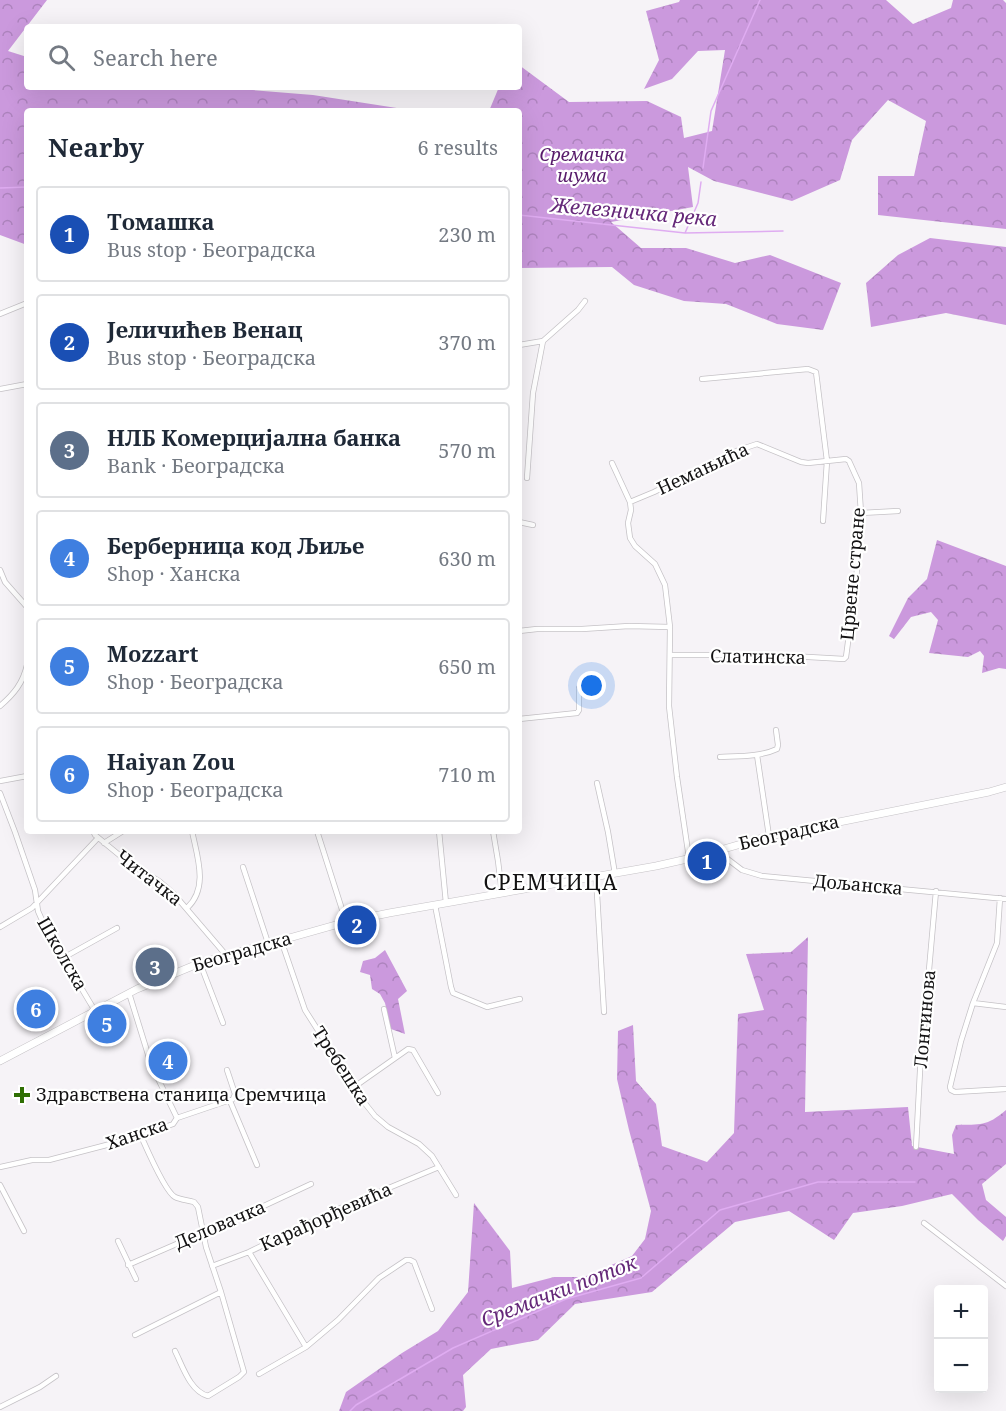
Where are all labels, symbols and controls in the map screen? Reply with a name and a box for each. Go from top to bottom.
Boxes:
search box [24,24,522,90]
icon: search [45,41,78,74]
text: Search here [93,42,218,72]
text: Nearby [48,129,144,165]
text: 6 results [418,134,498,161]
park label: Сремачка шума [539,142,625,187]
water label: Железничка река [548,191,718,232]
text: Томашка [107,206,214,236]
text: 1 [64,221,75,248]
text: 230 m [438,221,496,248]
text: Bus stop · Београдска [107,236,316,263]
text: Јеличићев Венац [107,314,302,344]
text: 2 [64,329,75,356]
text: 370 m [438,329,496,356]
text: Bus stop · Београдска [107,344,316,371]
text: НЛБ Комерцијална банка [107,422,401,452]
street label: Немањића [653,436,752,500]
text: 3 [64,437,75,464]
text: 570 m [438,437,496,464]
text: Bank · Београдска [107,452,285,479]
street label: Црвене стране [834,506,870,641]
text: Берберница код Љиље [107,530,364,560]
text: 4 [64,545,75,572]
text: 630 m [438,545,496,572]
text: Shop · Ханска [107,560,241,587]
text: Mozzart [107,638,198,668]
street label: Слатинска [710,643,806,669]
text: 5 [64,653,75,680]
text: 650 m [438,653,496,680]
text: Shop · Београдска [107,668,284,695]
your location [577,671,606,700]
text: Haiyan Zou [107,746,235,776]
text: 6 [64,761,75,788]
text: 710 m [438,761,496,788]
text: Shop · Београдска [107,776,284,803]
street label: Београдска [736,809,841,855]
pin: 1 [688,838,726,884]
street label: Читачка [112,844,188,911]
district label: СРЕМЧИЦА [483,868,619,896]
street label: Дољанска [812,868,904,900]
pin: 2 [338,902,376,948]
street label: Школска [32,912,94,995]
street label: Београдска [189,925,294,977]
pin: 3 [136,944,174,990]
street label: Лонгинова [908,969,940,1069]
pin: 6 [16,986,56,1032]
pin: 5 [88,1002,126,1046]
street label: Требешка [307,1021,376,1110]
pin: 4 [148,1038,188,1084]
place label: Здравствена станица Сремчица [36,1082,327,1106]
marker: Здравствена станица Сремчица [13,1086,31,1104]
street label: Ханска [102,1111,171,1155]
street label: Карађорђевића [256,1176,395,1256]
street label: Деловачка [170,1194,269,1254]
water label: Сремачки поток [477,1248,641,1333]
map controls [934,1285,988,1393]
button: + [934,1285,988,1339]
button: − [934,1339,988,1393]

